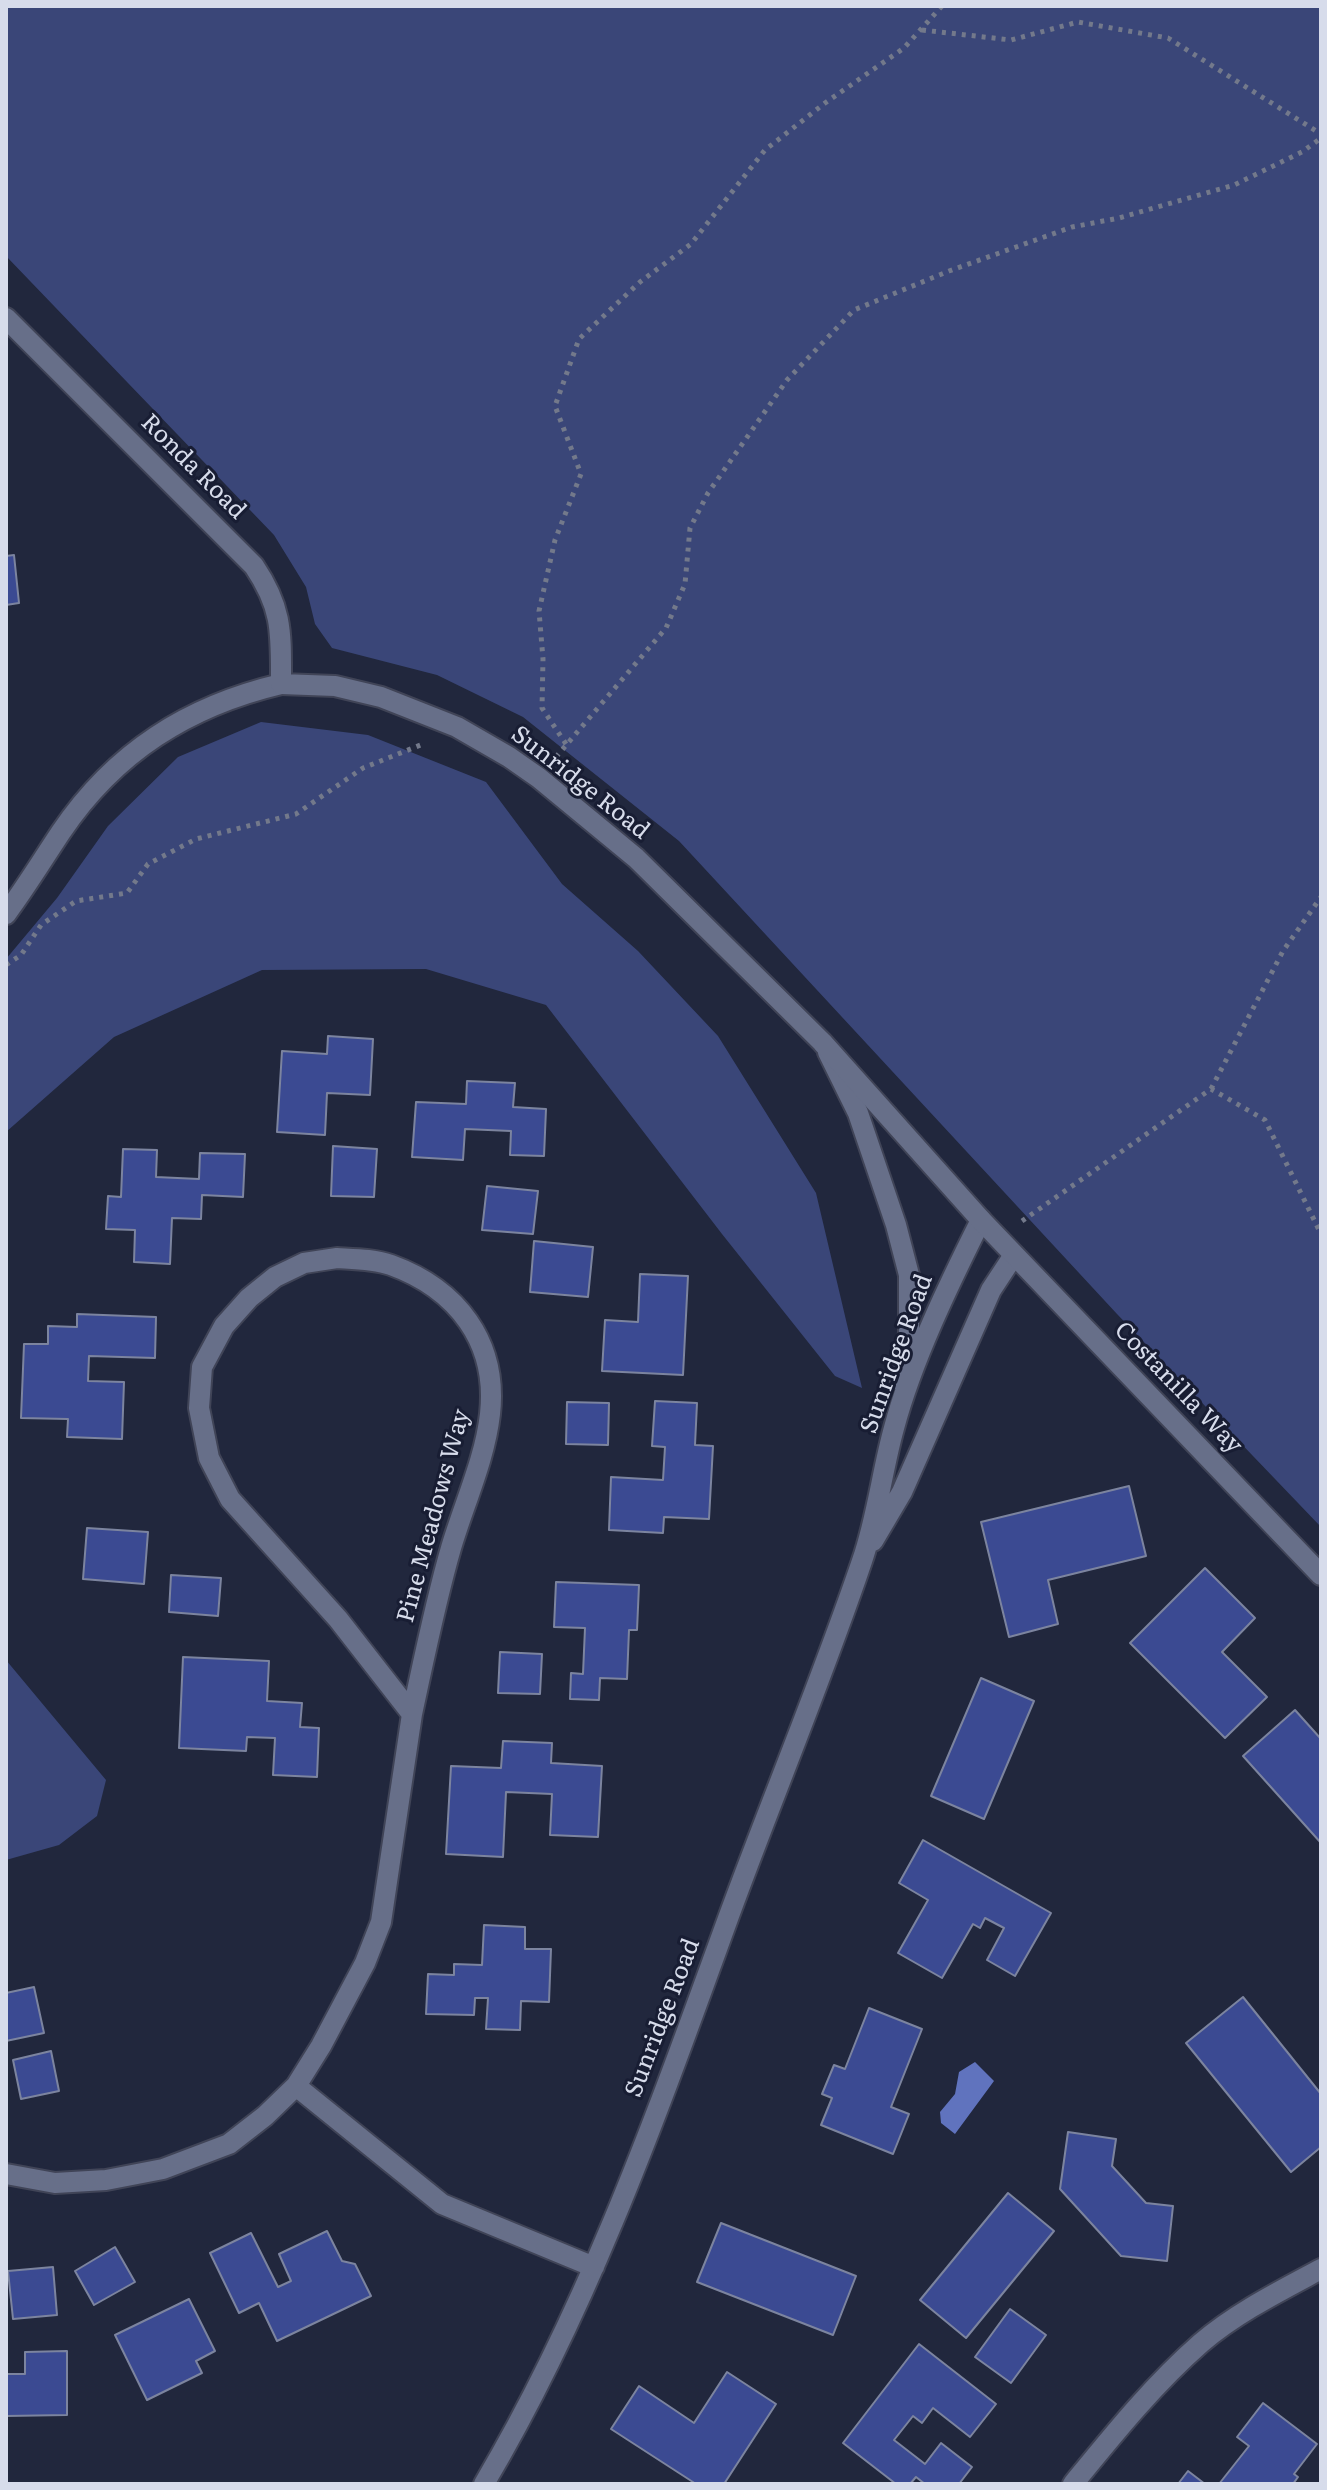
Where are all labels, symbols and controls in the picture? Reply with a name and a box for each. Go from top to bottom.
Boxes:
street label: Ronda Road [134,408,252,526]
street label: Sunridge Road [505,720,655,846]
street label: Sunridge Road [855,1270,939,1438]
street label: Costanilla Way [1108,1316,1248,1460]
street label: Pine Meadows Way [392,1406,476,1626]
street label: Sunridge Road [620,1935,706,2101]

